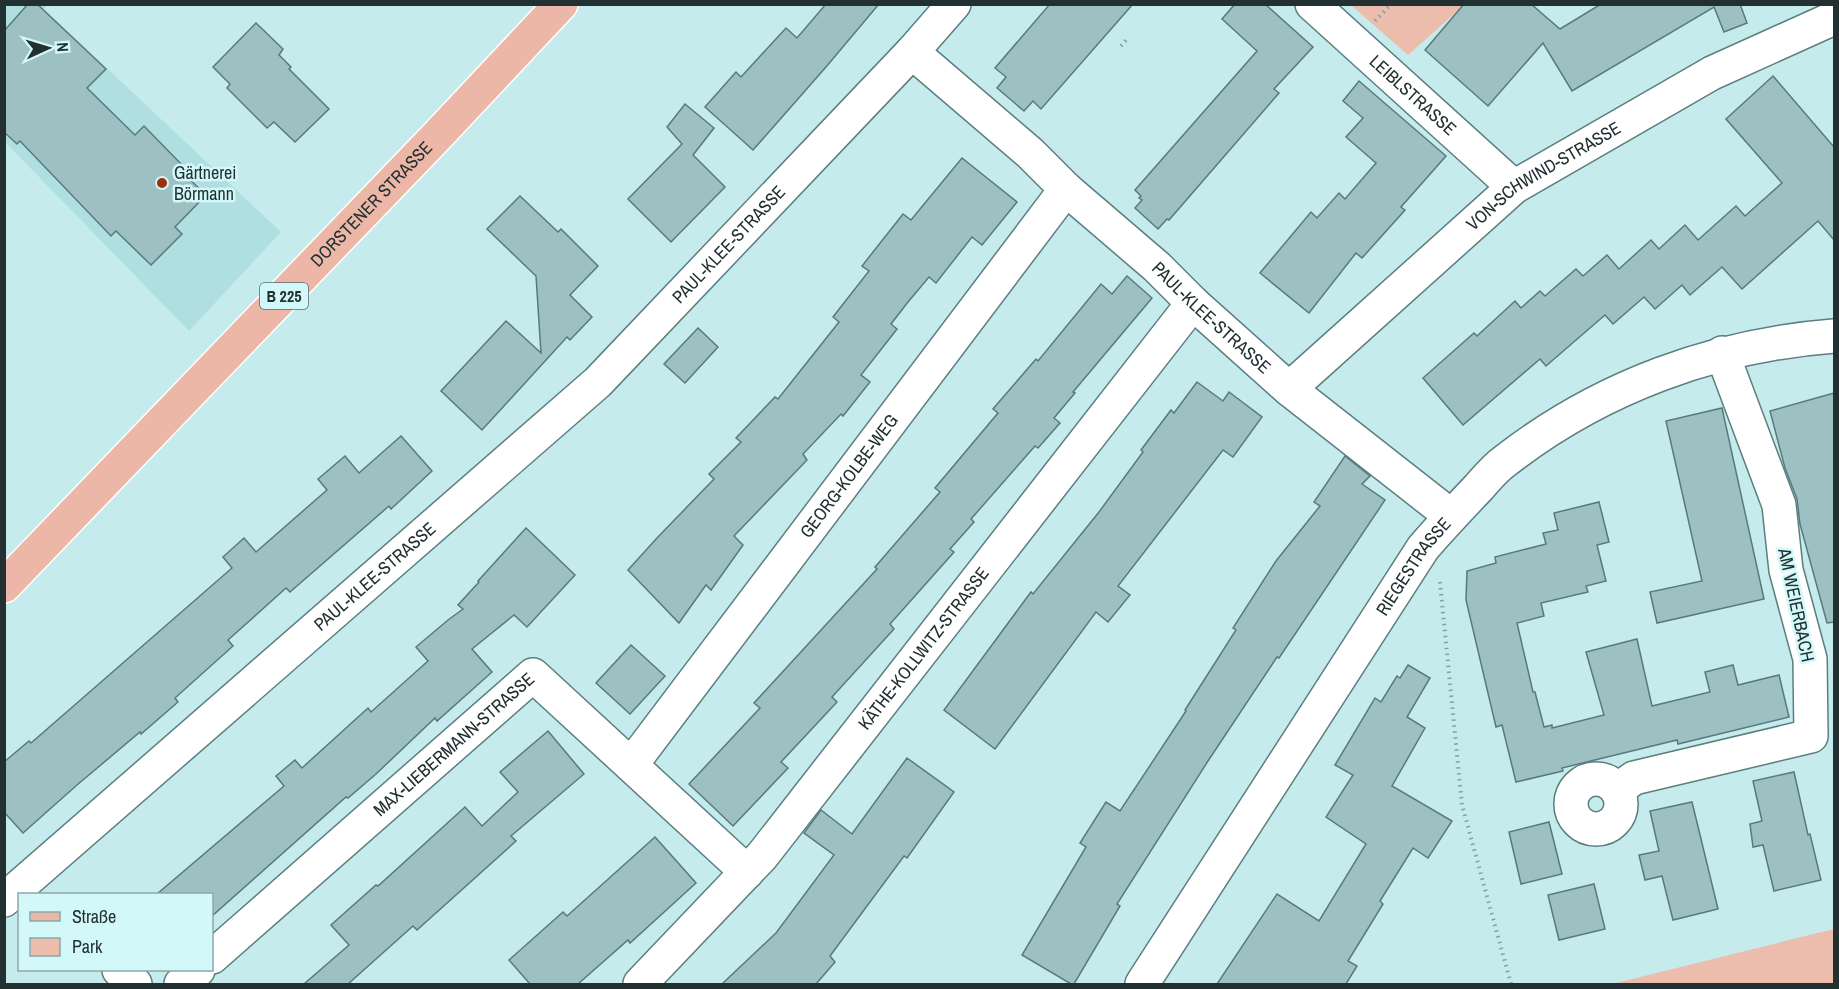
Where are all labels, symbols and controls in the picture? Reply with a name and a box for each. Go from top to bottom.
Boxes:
north arrow [18,18,78,78]
text: N [52,41,74,52]
street label: LEIBLSTRASSE [1364,49,1462,141]
street label: VON-SCHWIND-STRASSE [1461,115,1625,236]
street label: DORSTENER STRASSE [305,135,438,272]
place label: Gärtnerei Börmann [174,160,236,206]
marker: Gärtnerei Börmann [155,176,169,190]
street label: PAUL-KLEE-STRASSE [666,180,791,309]
street label: PAUL-KLEE-STRASSE [1147,256,1276,379]
road number: B 225 [260,283,308,309]
street label: GEORG-KOLBE-WEG [794,409,904,543]
street label: RIEGESTRASSE [1370,512,1456,620]
street label: PAUL-KLEE-STRASSE [308,516,441,636]
street label: AM WEIERBACH [1772,545,1821,664]
street label: KÄTHE-KOLLWITZ-STRASSE [852,562,995,735]
street label: MAX-LIEBERMANN-STRASSE [368,666,540,822]
legend [18,893,213,971]
text: Straße [72,904,116,929]
text: Park [72,934,103,959]

